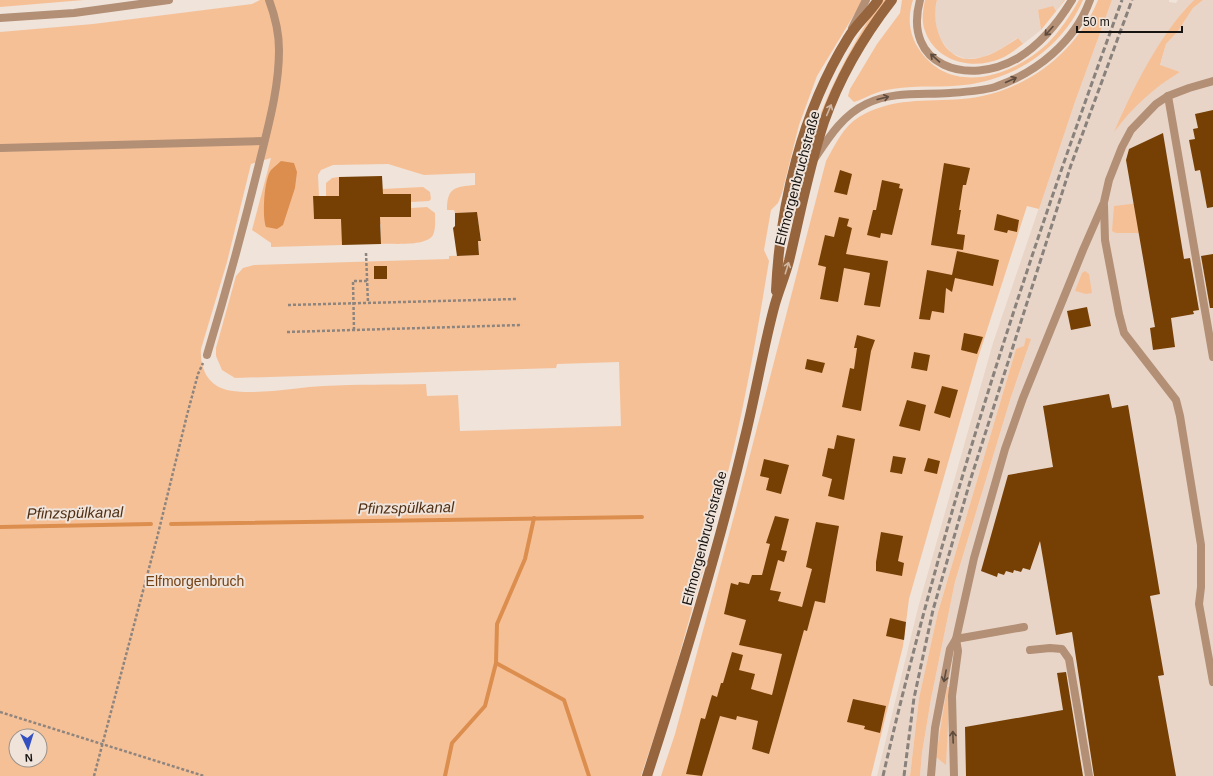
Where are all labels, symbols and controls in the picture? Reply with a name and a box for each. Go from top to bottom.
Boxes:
scale bar [1077,8,1182,34]
text: 50 m [1083,15,1110,29]
one-way arrow [1045,26,1054,36]
one-way arrow [930,54,940,63]
one-way arrow [1005,76,1017,83]
one-way arrow [877,94,890,101]
one-way arrow [826,104,834,116]
street label: Elfmorgenbruchstraße [771,109,823,247]
one-way arrow [784,261,791,274]
street label: Elfmorgenbruchstraße [678,469,730,607]
water label: Pfinzspülkanal [357,498,455,517]
water label: Pfinzspülkanal [26,503,124,522]
park label: Elfmorgenbruch [146,573,244,589]
one-way arrow [940,669,948,682]
north arrow [8,728,48,768]
one-way arrow [949,731,957,744]
text: N [24,752,33,764]

